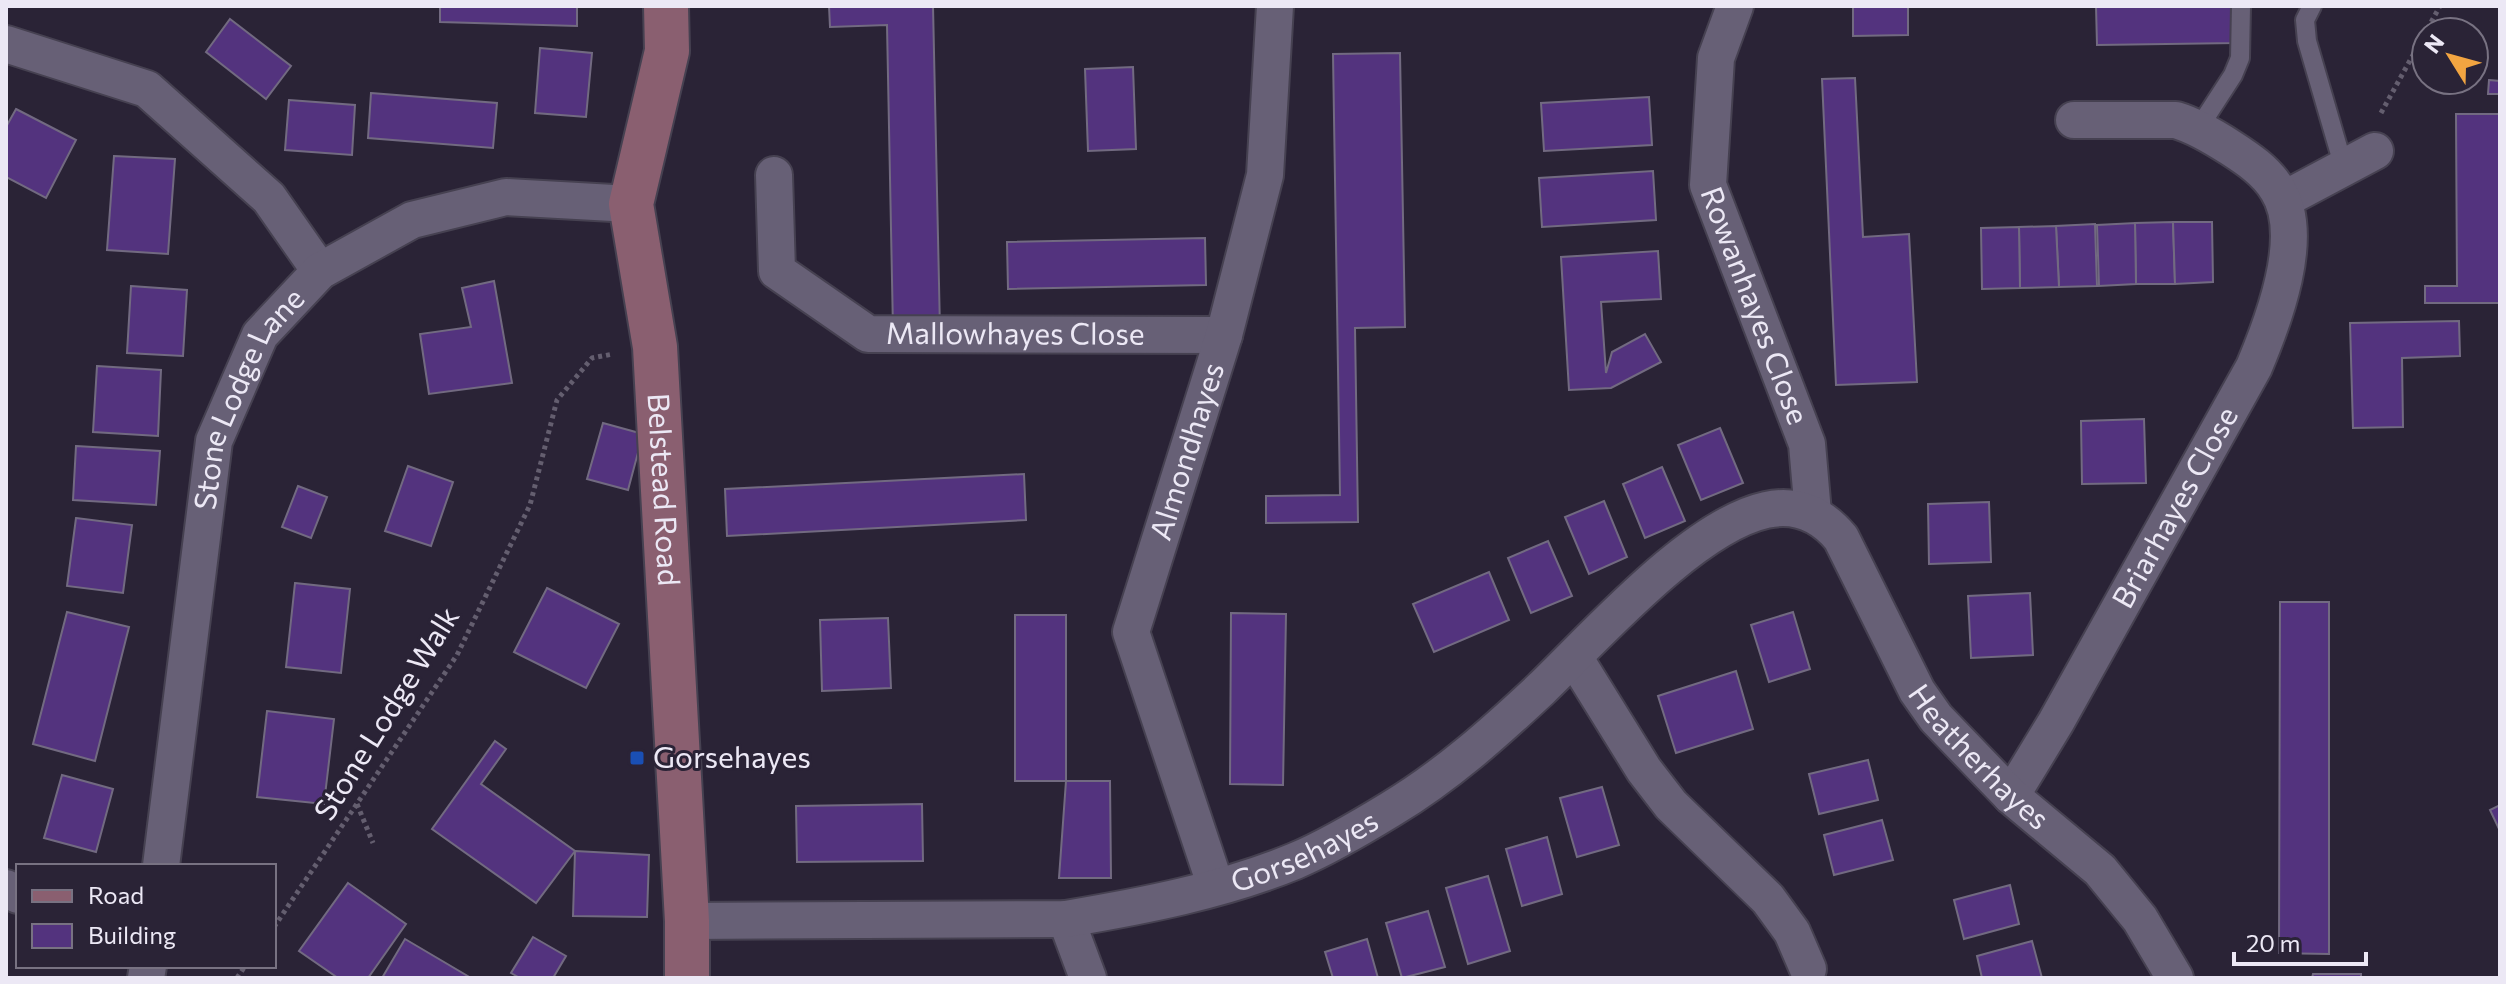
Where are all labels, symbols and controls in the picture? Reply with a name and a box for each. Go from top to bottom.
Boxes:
north arrow [2410,16,2490,96]
text: N [2418,29,2449,58]
street label: Rowanhayes Close [1694,181,1819,429]
street label: Stone Lodge Lane [185,279,311,512]
street label: Mallowhayes Close [886,313,1145,351]
street label: Almondhayes [1140,357,1230,544]
street label: Belstead Road [642,392,689,587]
street label: Briarhayes Close [2102,399,2244,614]
street label: Stone Lodge Walk [304,599,465,826]
street label: Heatherhayes [1902,676,2058,836]
place label: Gorsehayes [653,737,811,774]
marker: Gorsehayes [628,749,646,767]
street label: Gorsehayes [1226,800,1384,898]
legend [16,864,276,968]
text: Road [88,880,144,909]
scale bar [2234,916,2366,966]
text: Building [88,920,176,949]
text: 20 m [2246,928,2300,957]

